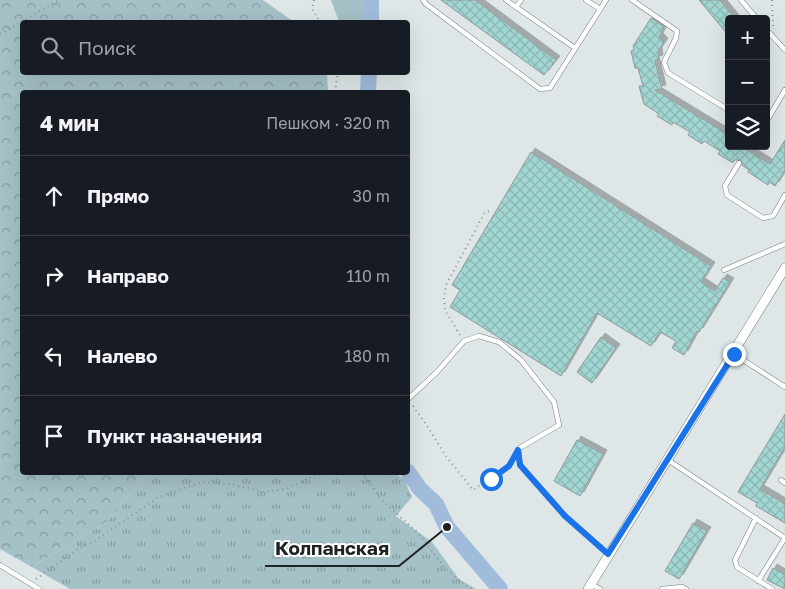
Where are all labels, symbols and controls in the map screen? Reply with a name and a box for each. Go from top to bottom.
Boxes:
map controls [725,15,770,150]
button: + [725,15,770,60]
search box [20,20,410,75]
icon: search [38,34,66,62]
text: Поиск [78,36,137,59]
button: − [725,60,770,105]
button: layers [725,105,770,150]
text: 4 мин [40,110,99,136]
text: Пешком · 320 m [266,113,390,133]
icon: ahead [40,182,68,210]
text: Прямо [87,184,149,207]
text: 30 m [353,186,390,206]
icon: right [40,262,68,290]
text: Направо [87,264,169,287]
text: 110 m [346,266,390,286]
icon: left [40,342,68,370]
route end [723,343,746,366]
text: Налево [87,344,157,367]
text: 180 m [344,346,390,366]
icon: arrive [40,422,68,450]
text: Пункт назначения [87,424,262,447]
route start [480,468,503,491]
callout: Колпанская [265,532,399,566]
text: Колпанская [275,536,389,559]

